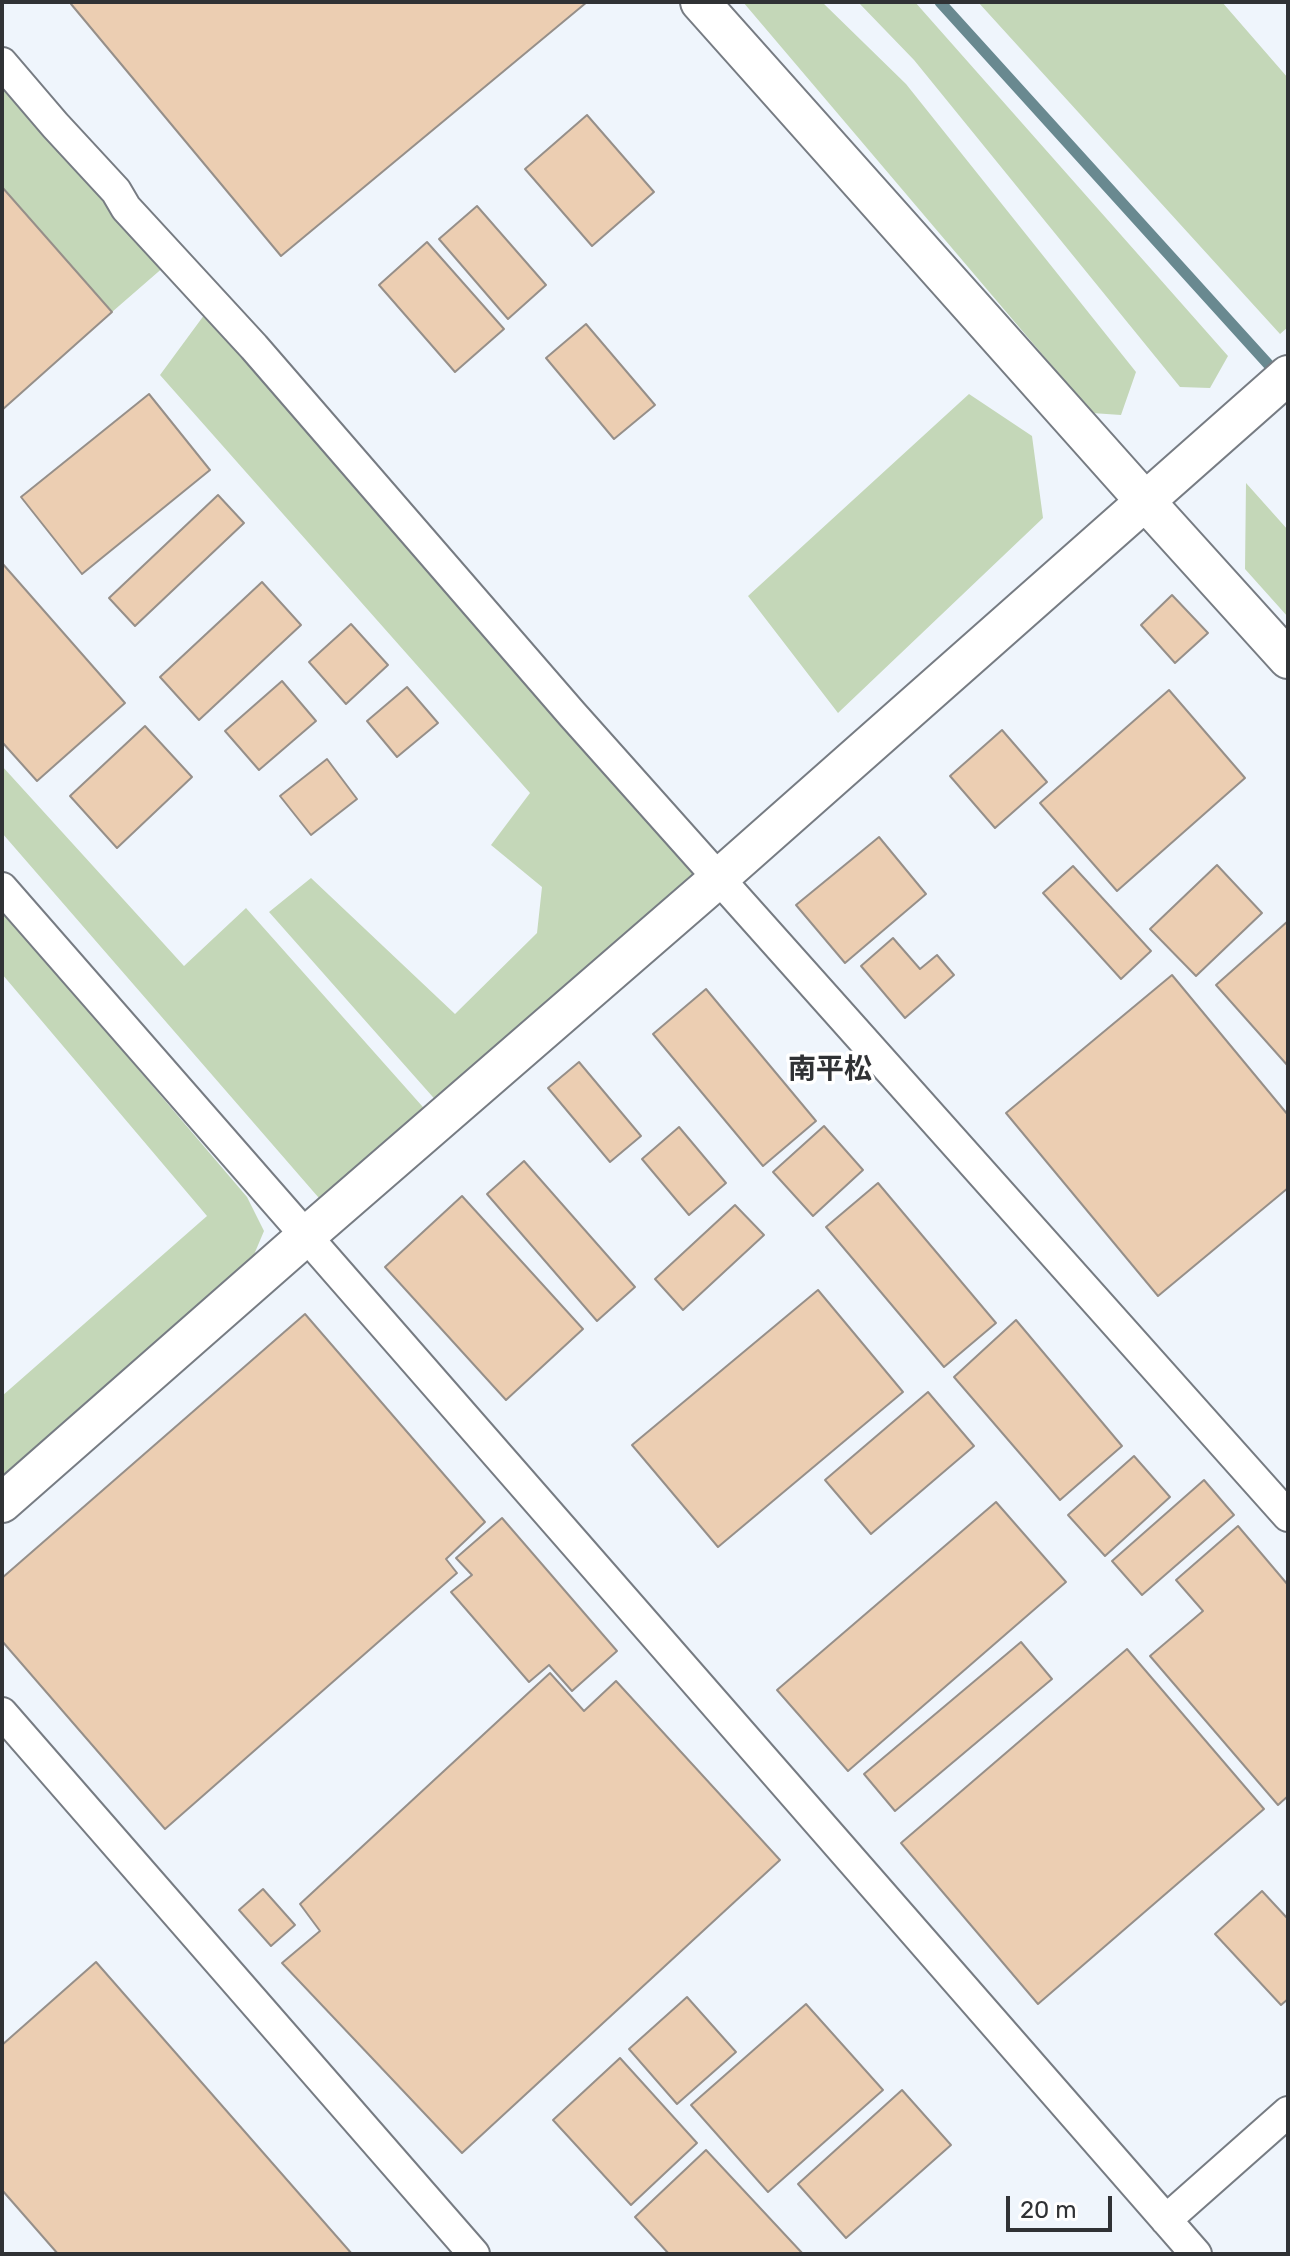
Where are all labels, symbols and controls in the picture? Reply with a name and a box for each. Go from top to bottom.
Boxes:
district label: 南平松 [788,1053,872,1087]
scale bar [1010,2180,1116,2230]
text: 20 m [1020,2196,1077,2224]

